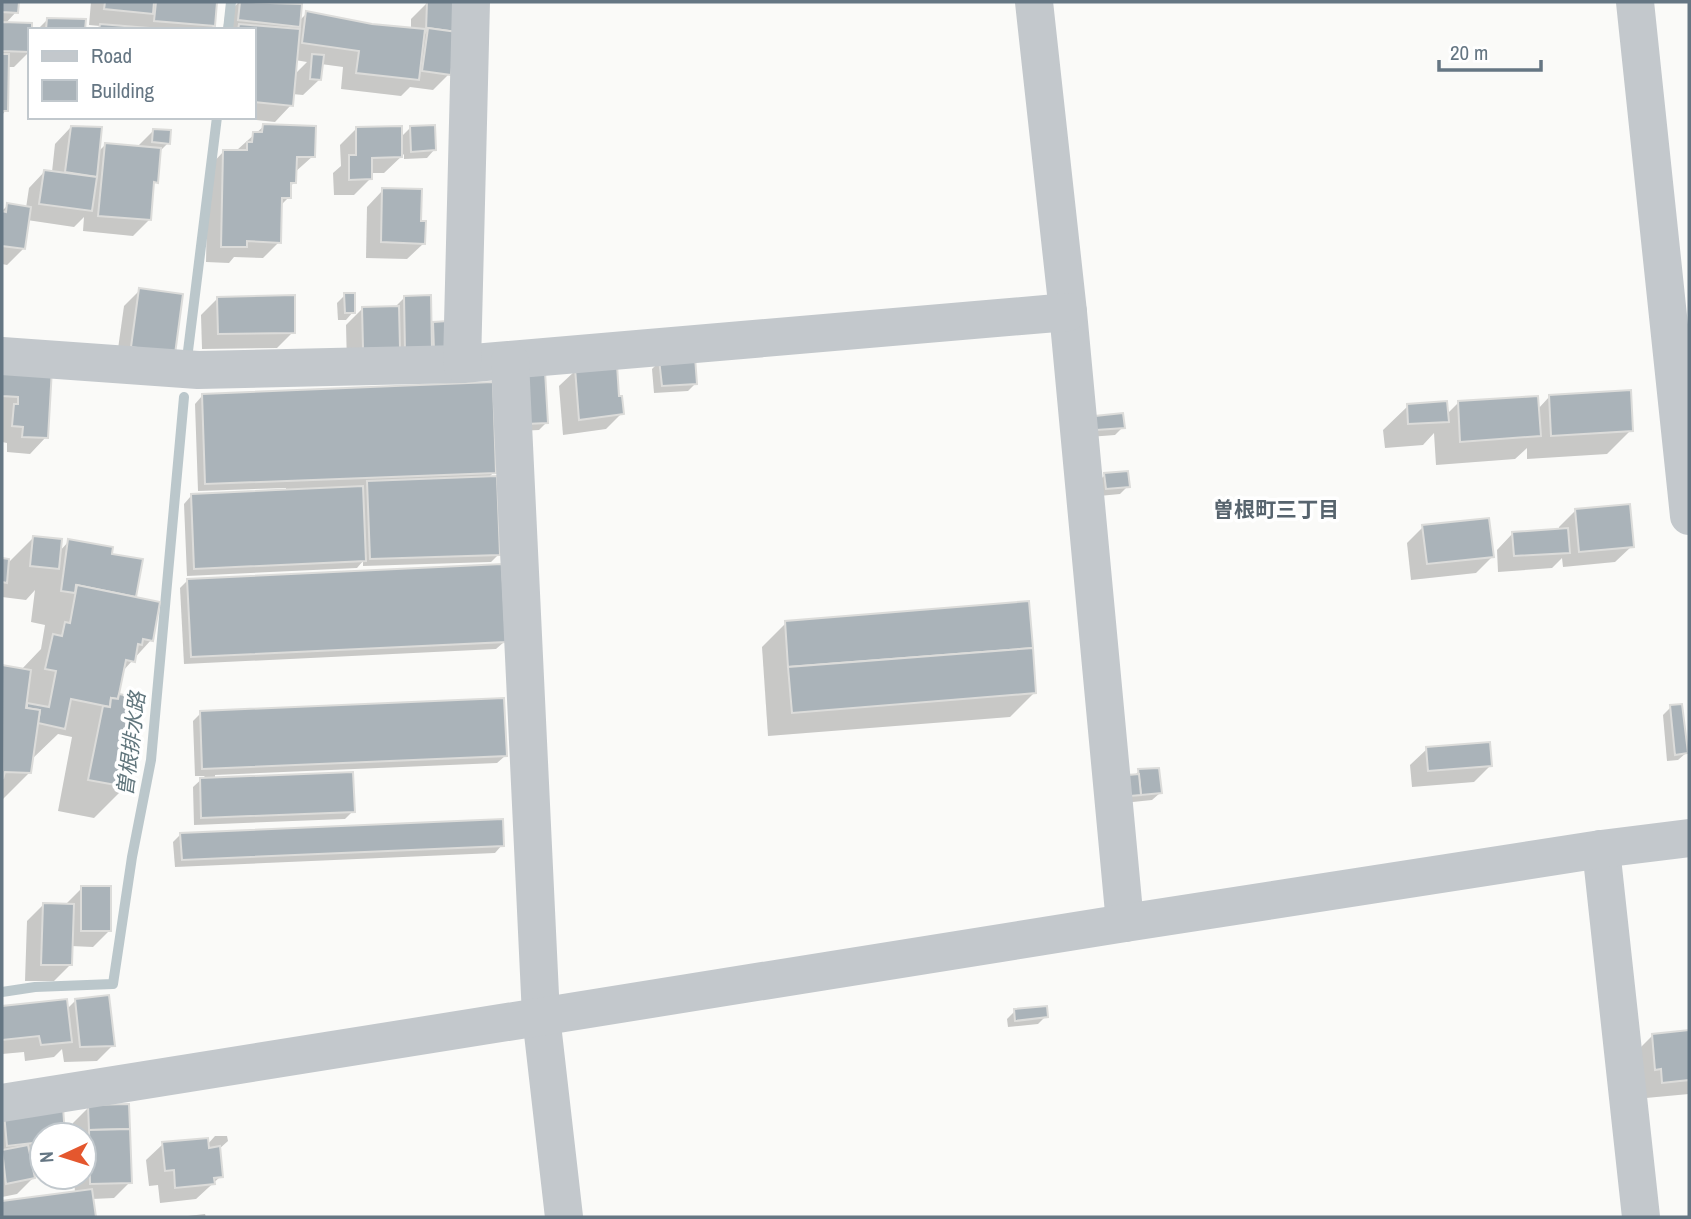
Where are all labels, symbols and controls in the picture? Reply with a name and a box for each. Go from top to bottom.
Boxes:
legend [28,28,256,119]
scale bar [1439,28,1540,72]
text: 20 m [1450,38,1488,67]
text: Road [91,41,132,70]
text: Building [91,76,155,105]
district label: 曽根町三丁目 [1213,495,1339,524]
water label: 曽根排水路 [110,688,152,798]
north arrow [28,1121,98,1191]
text: N [33,1151,59,1164]

